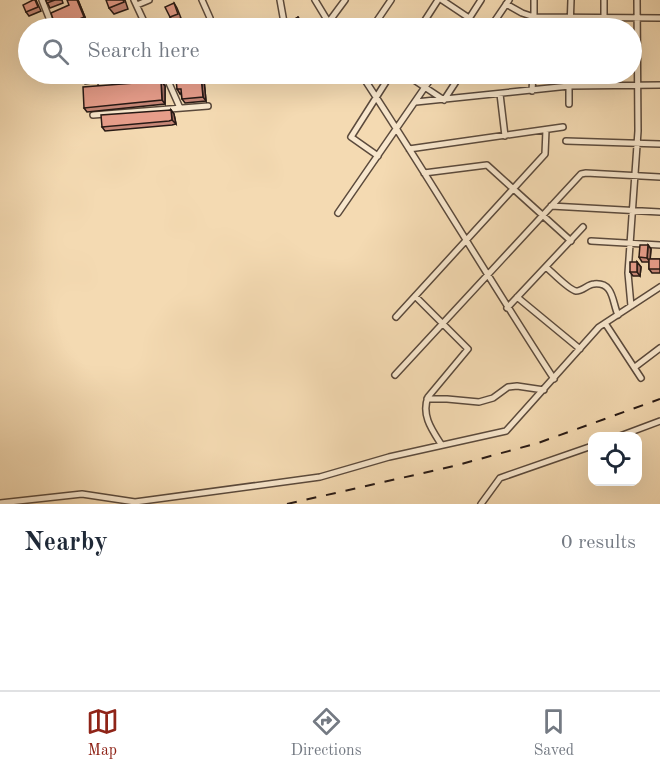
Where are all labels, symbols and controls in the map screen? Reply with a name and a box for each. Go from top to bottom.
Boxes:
search box [18,18,642,84]
icon: search [39,35,72,68]
text: Search here [87,40,200,62]
map controls [588,432,642,486]
button: locate [588,432,642,486]
text: Nearby [24,530,108,556]
text: 0 results [561,533,636,553]
tab: Map [86,705,119,761]
tab: Directions [291,705,362,761]
tab: Saved [533,705,574,761]

